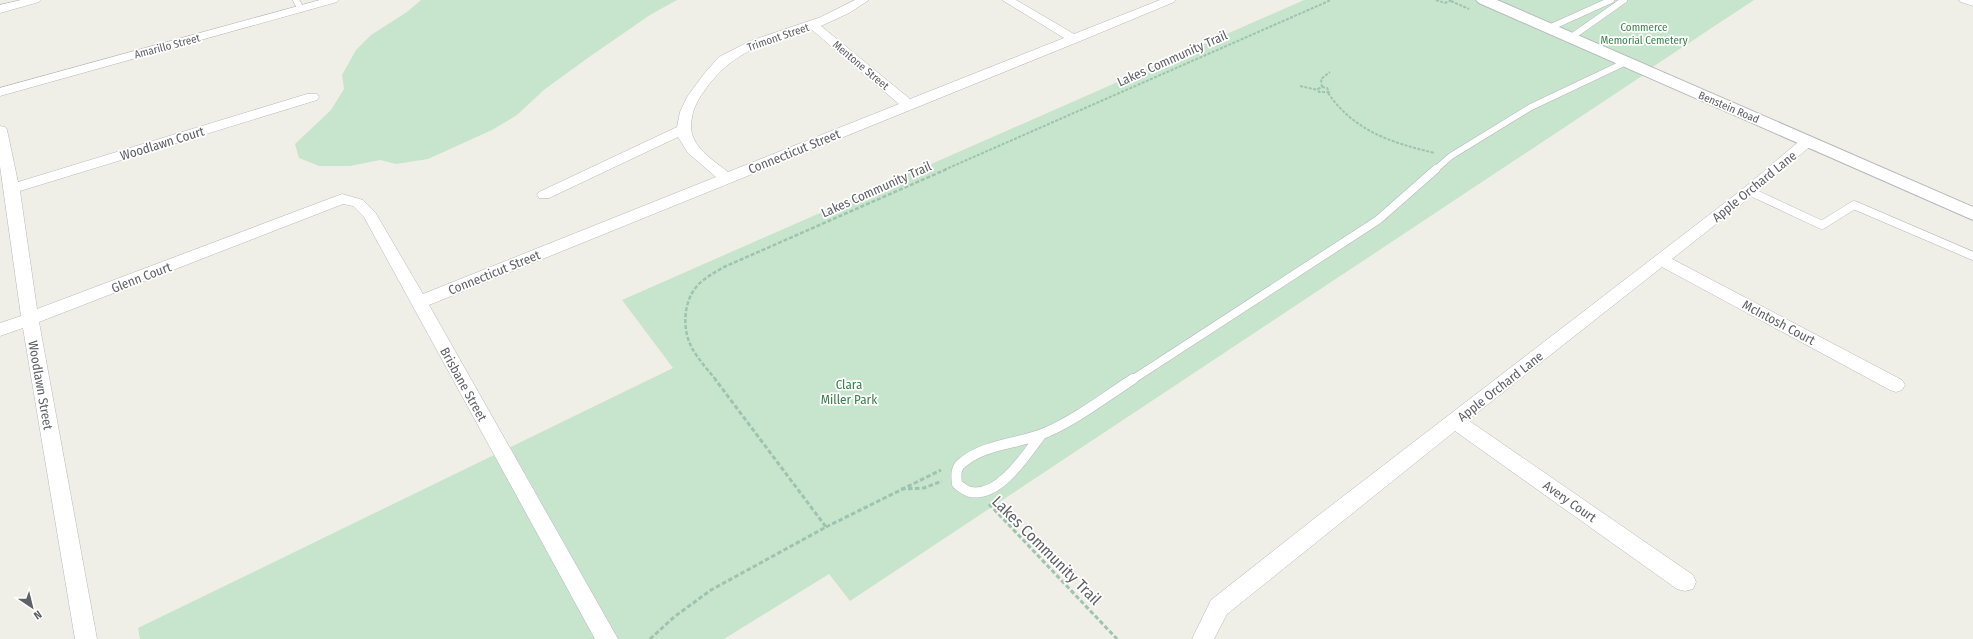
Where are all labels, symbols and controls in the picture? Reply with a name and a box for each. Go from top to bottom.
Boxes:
street label: Trimont Street [745,21,811,54]
park label: Commerce Memorial Cemetery [1600,21,1688,47]
street label: Lakes Community Trail [1115,27,1230,90]
street label: Amarillo Street [133,31,202,61]
street label: Mentone Street [830,38,892,93]
street label: Benstein Road [1696,89,1761,126]
street label: Woodlawn Court [118,123,207,163]
street label: Connecticut Street [746,126,843,177]
street label: Apple Orchard Lane [1709,148,1800,225]
street label: Lakes Community Trail [819,158,934,221]
street label: Connecticut Street [446,247,543,298]
street label: Glenn Court [109,259,174,296]
street label: McIntosh Court [1740,297,1818,348]
street label: Woodlawn Street [25,339,56,432]
street label: Brisbane Street [437,345,490,424]
street label: Apple Orchard Lane [1455,348,1546,424]
park label: Clara Miller Park [821,377,878,407]
street label: Avery Court [1540,478,1600,526]
street label: Lakes Community Trail [988,492,1105,609]
north arrow [12,587,52,627]
text: N [31,608,44,622]

